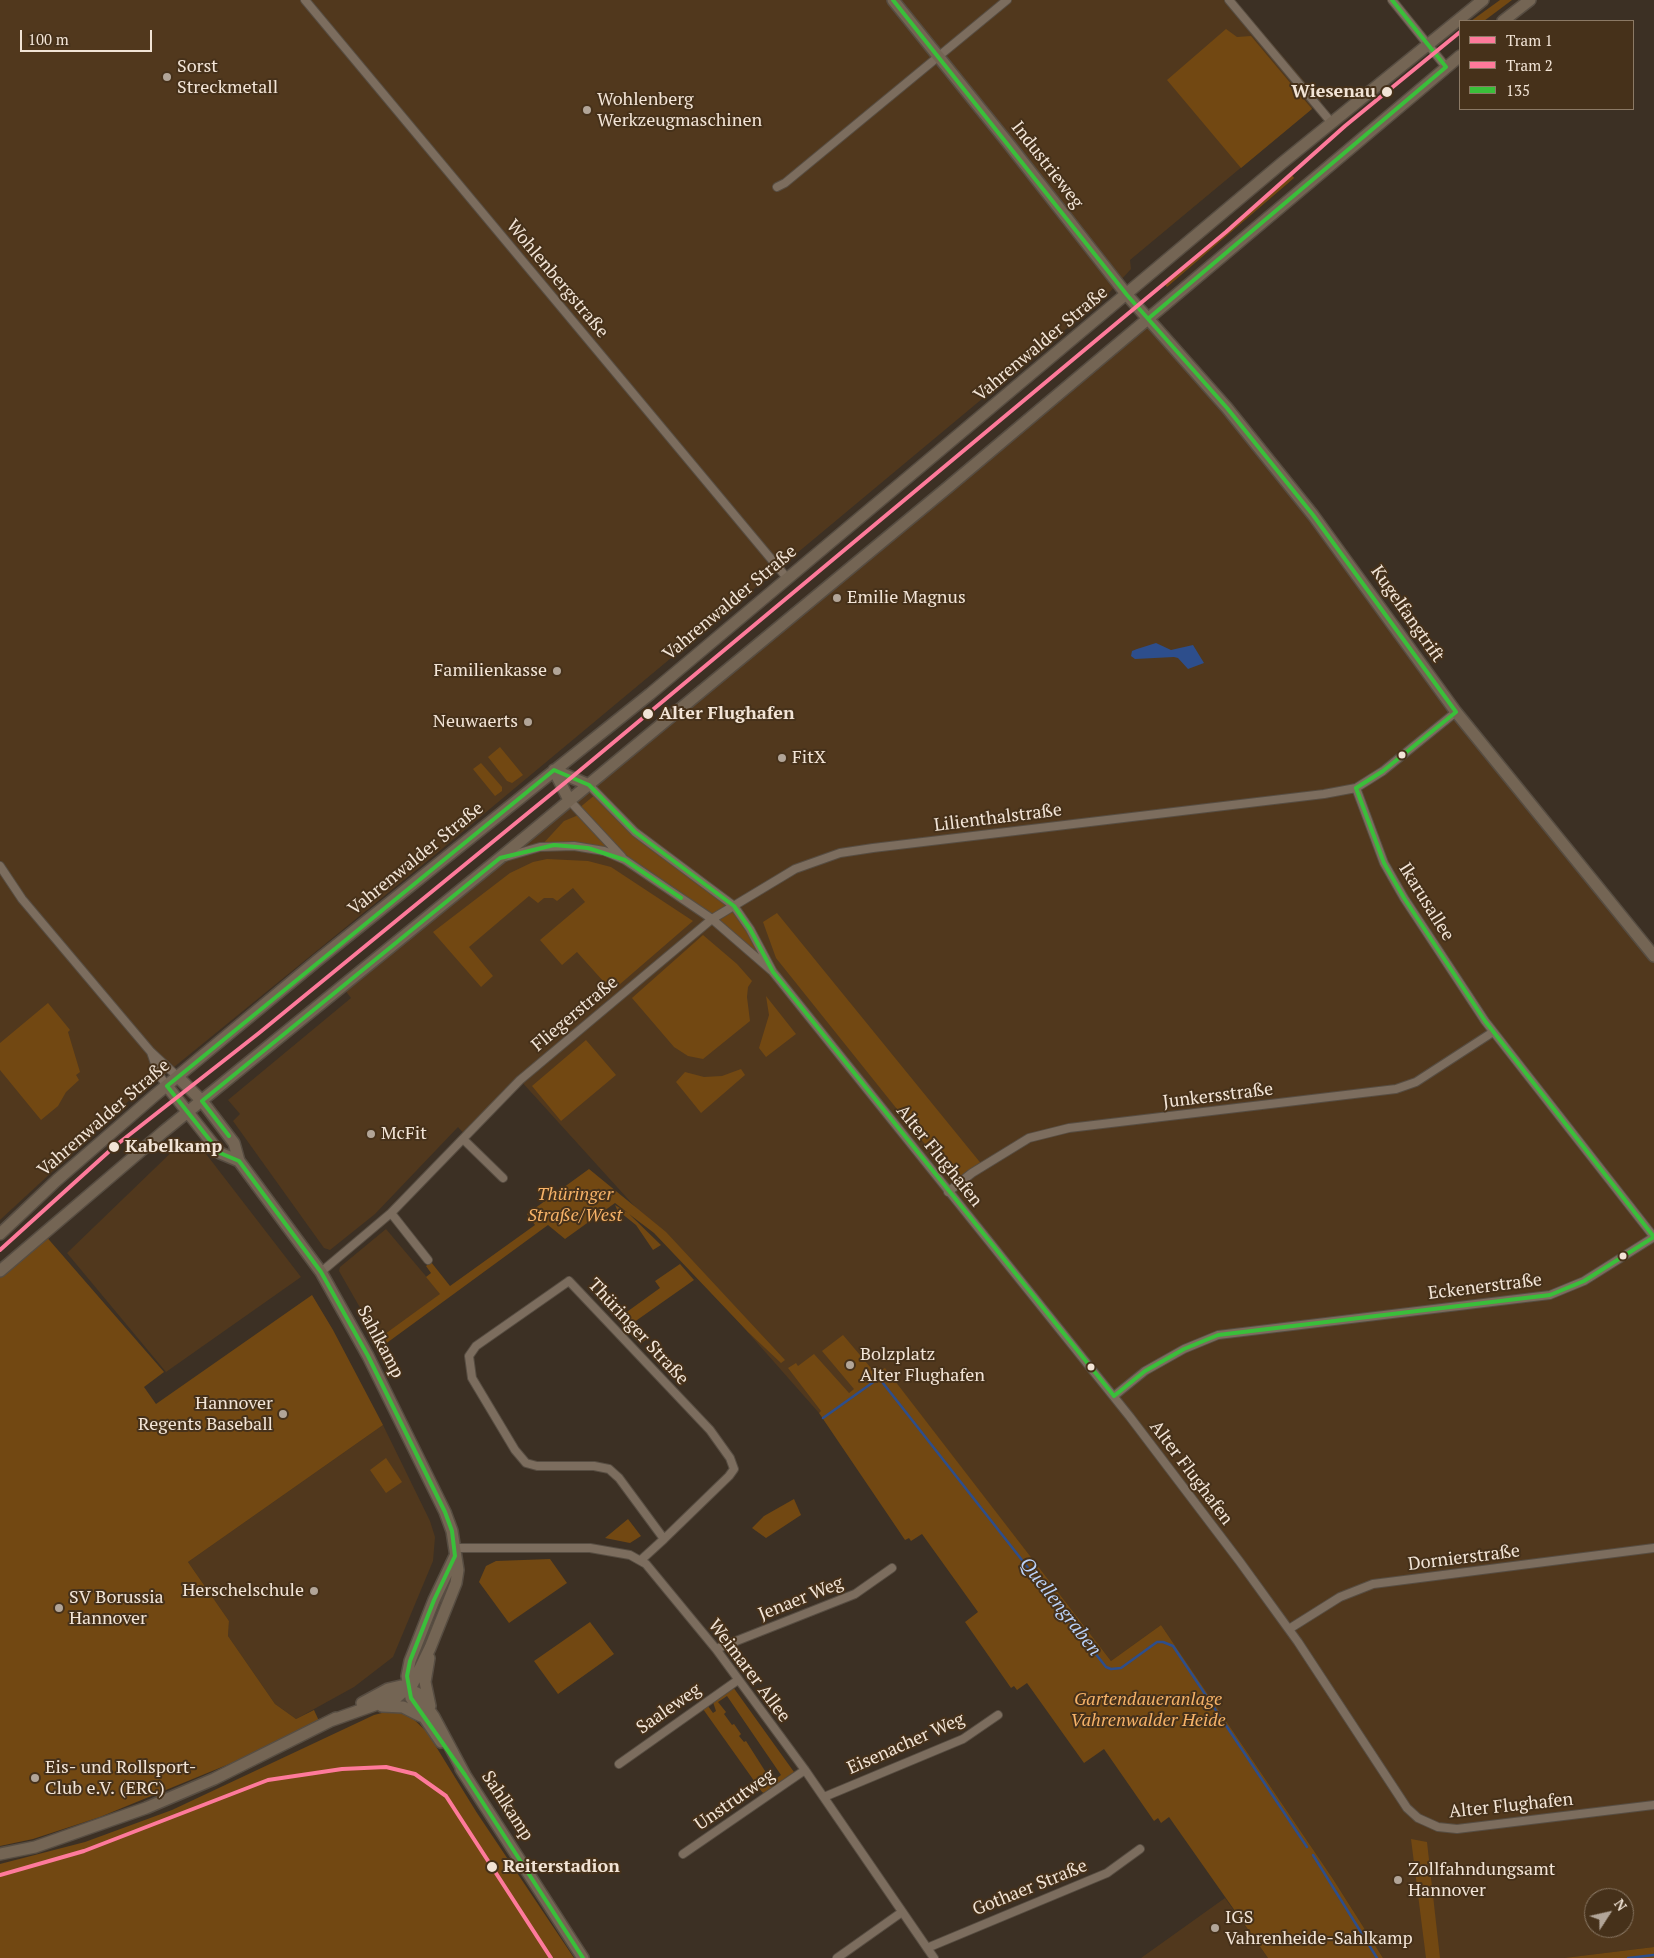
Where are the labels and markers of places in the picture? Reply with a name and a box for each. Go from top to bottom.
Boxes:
place label: Sorst Streckmetall [177,56,278,98]
marker: Sorst Streckmetall [161,71,173,83]
place label: Wiesenau [1291,81,1376,103]
marker: Wiesenau [1380,85,1394,99]
place label: Wohlenberg Werkzeugmaschinen [597,89,762,132]
marker: Wohlenberg Werkzeugmaschinen [581,104,593,116]
place label: Emilie Magnus [847,587,966,609]
marker: Emilie Magnus [831,592,843,604]
place label: Familienkasse [434,660,547,682]
marker: Familienkasse [551,665,563,677]
place label: Alter Flughafen [659,703,794,725]
marker: Alter Flughafen [641,707,655,721]
place label: Neuwaerts [433,711,518,733]
marker: Neuwaerts [522,716,534,728]
place label: FitX [792,747,826,769]
unlabelled marker [1397,750,1407,760]
marker: FitX [776,752,788,764]
place label: McFit [381,1123,427,1145]
marker: McFit [365,1128,377,1140]
place label: Kabelkamp [125,1136,222,1158]
marker: Kabelkamp [107,1140,121,1154]
unlabelled marker [1618,1251,1628,1261]
place label: Bolzplatz Alter Flughafen [860,1344,985,1386]
marker: Bolzplatz Alter Flughafen [844,1359,856,1371]
unlabelled marker [1086,1362,1096,1372]
place label: Hannover Regents Baseball [138,1393,273,1436]
marker: Hannover Regents Baseball [277,1408,289,1420]
place label: Herschelschule [182,1580,304,1602]
marker: Herschelschule [308,1585,320,1597]
place label: SV Borussia Hannover [69,1587,164,1630]
marker: SV Borussia Hannover [53,1602,65,1614]
place label: Eis- und Rollsport- Club e.V. (ERC) [45,1757,196,1800]
marker: Eis- und Rollsport- Club e.V. (ERC) [29,1772,41,1784]
place label: Reiterstadion [503,1856,620,1878]
place label: Zollfahndungsamt Hannover [1408,1859,1555,1902]
marker: Reiterstadion [485,1860,499,1874]
marker: Zollfahndungsamt Hannover [1392,1874,1404,1886]
place label: IGS Vahrenheide-Sahlkamp [1225,1907,1413,1950]
marker: IGS Vahrenheide-Sahlkamp [1209,1922,1221,1934]

